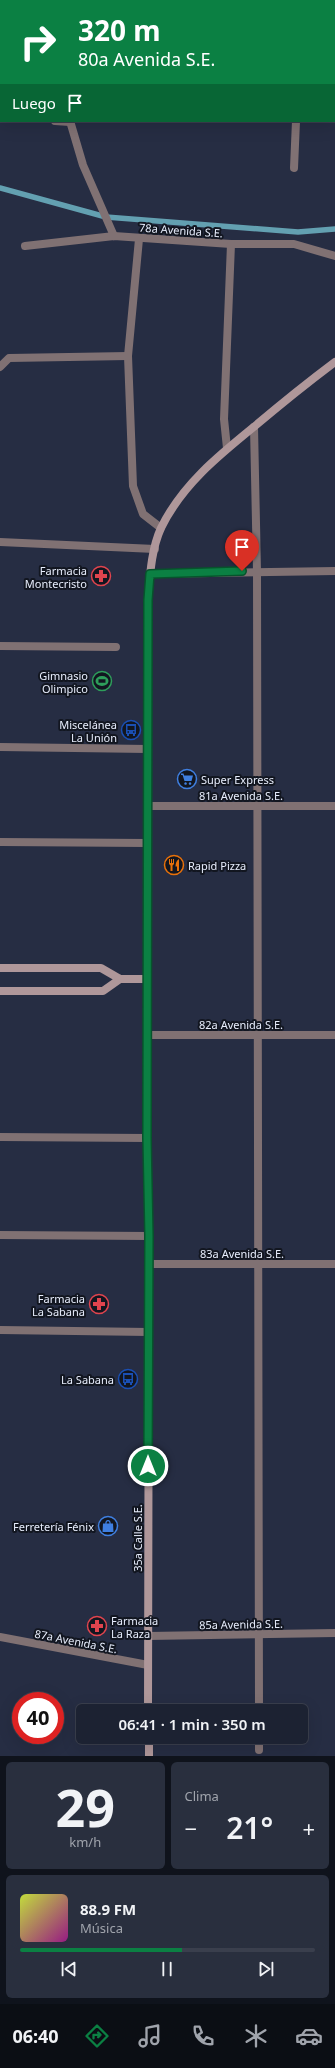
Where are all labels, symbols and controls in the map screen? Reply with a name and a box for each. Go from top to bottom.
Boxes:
text: 320 m [78,11,161,49]
icon: right [12,16,64,68]
text: 80a Avenida S.E. [78,47,215,71]
icon: arrive [64,92,86,114]
text: Luego [12,93,56,113]
street label: 78a Avenida S.E. [139,220,223,240]
pin [225,530,259,571]
icon: arrive [231,536,253,558]
place label: Farmacia Montecristo [25,563,87,591]
pharmacy icon: Farmacia Montecristo [90,565,112,587]
place label: Gimnasio Olimpico [39,668,88,696]
sports icon: Gimnasio Olimpico [91,670,113,692]
place label: Miscelánea La Unión [59,717,117,745]
bus stop icon: Miscelánea La Unión [120,719,142,741]
supermarket icon: Super Express [176,768,198,790]
place label: Super Express [201,772,274,787]
street label: 81a Avenida S.E. [199,788,283,803]
restaurant icon: Rapid Pizza [163,854,185,876]
place label: Rapid Pizza [188,858,246,873]
street label: 82a Avenida S.E. [199,1017,283,1032]
street label: 83a Avenida S.E. [200,1246,284,1261]
place label: Farmacia La Sabana [32,1291,85,1319]
pharmacy icon: Farmacia La Sabana [88,1293,110,1315]
bus stop icon: La Sabana [117,1368,139,1390]
place label: La Sabana [61,1372,114,1387]
position arrow [127,1445,169,1487]
street label: 35a Calle S.E. [130,1504,145,1572]
shop icon: Ferretería Fénix [97,1515,119,1537]
place label: Ferretería Fénix [13,1519,94,1534]
place label: Farmacia La Raza [111,1613,158,1641]
pharmacy icon: Farmacia La Raza [86,1615,108,1637]
street label: 85a Avenida S.E. [199,1616,283,1632]
street label: 87a Avenida S.E. [33,1626,119,1656]
speed limit sign: 40 [12,1692,64,1744]
text: 06:41 · 1 min · 350 m [118,1714,266,1734]
text: 29 [56,1771,115,1842]
text: Clima [185,1787,219,1805]
text: 21° [226,1807,273,1848]
text: − [185,1813,197,1843]
text: + [302,1813,315,1843]
text: km/h [69,1833,101,1851]
text: 88.9 FM [80,1899,136,1919]
text: Música [80,1919,123,1937]
icon: previous [58,1958,80,1980]
icon: pause [156,1958,178,1980]
icon: next [255,1958,277,1980]
icon: directions [83,2022,111,2050]
icon: music [136,2022,164,2050]
icon: phone [189,2022,217,2050]
icon: climate [242,2022,270,2050]
icon: car [295,2022,323,2050]
text: 06:40 [12,2024,59,2048]

